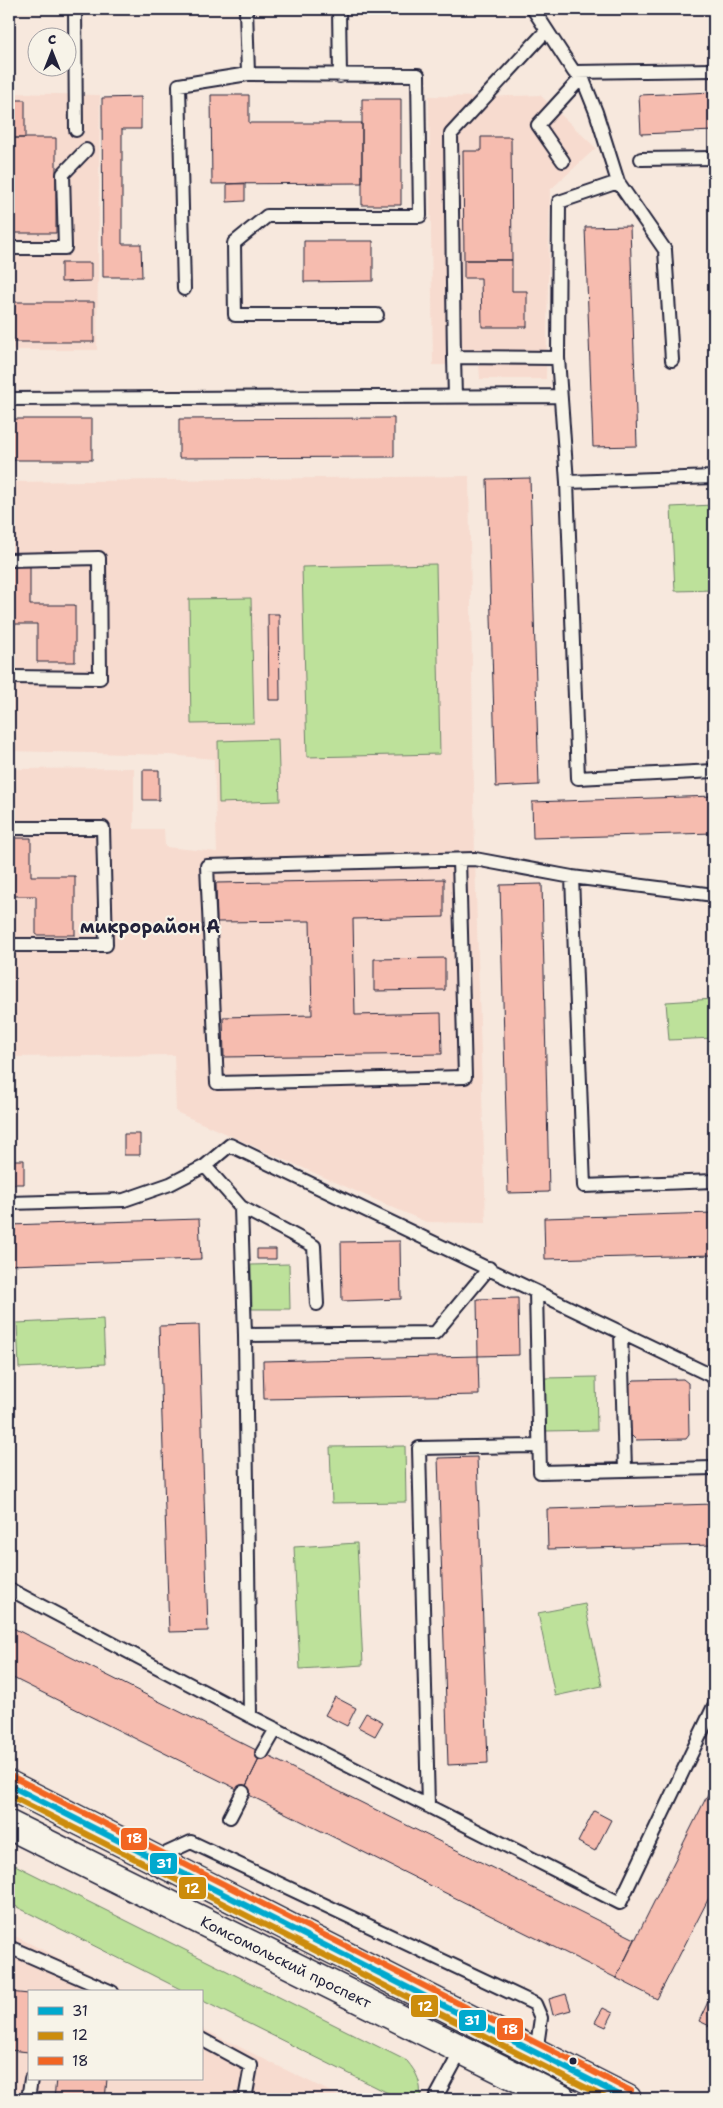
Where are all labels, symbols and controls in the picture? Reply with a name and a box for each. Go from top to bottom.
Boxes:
north arrow [28,28,78,78]
text: С [48,30,56,48]
district label: микрорайон А [80,915,220,939]
line badge: 18 [120,1827,148,1851]
text: 18 [126,1829,142,1847]
line badge: 31 [149,1852,178,1875]
text: 31 [156,1854,172,1872]
line badge: 12 [178,1876,207,1900]
text: 12 [184,1879,200,1897]
street label: Комсомольский проспект [197,1912,375,2013]
legend [28,1990,202,2080]
line badge: 12 [410,1994,439,2018]
text: 12 [417,1997,433,2015]
text: 31 [72,2001,88,2021]
line badge: 31 [458,2009,487,2032]
text: 31 [464,2011,480,2029]
line badge: 18 [496,2017,524,2041]
text: 18 [502,2020,518,2038]
text: 12 [72,2025,88,2045]
text: 18 [72,2051,89,2071]
unlabelled marker [568,2056,578,2066]

